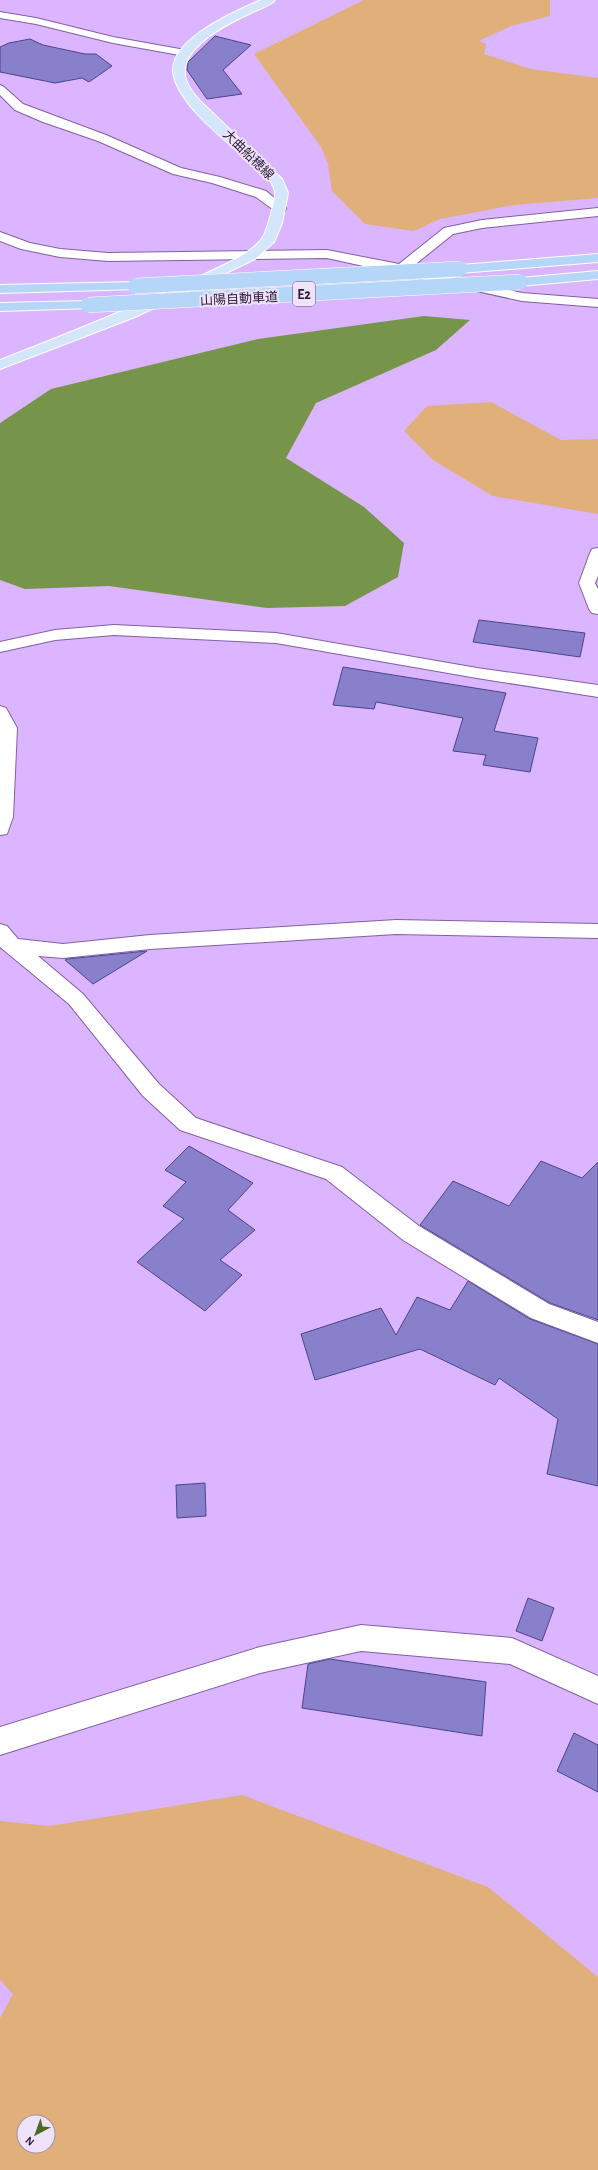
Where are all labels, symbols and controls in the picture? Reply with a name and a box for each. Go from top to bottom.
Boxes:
street label: 大曲船穂線 [220,126,277,182]
road number: E2 [293,282,315,306]
street label: 山陽自動車道 [200,290,278,308]
north arrow [16,2114,56,2154]
text: N [23,2135,36,2148]

